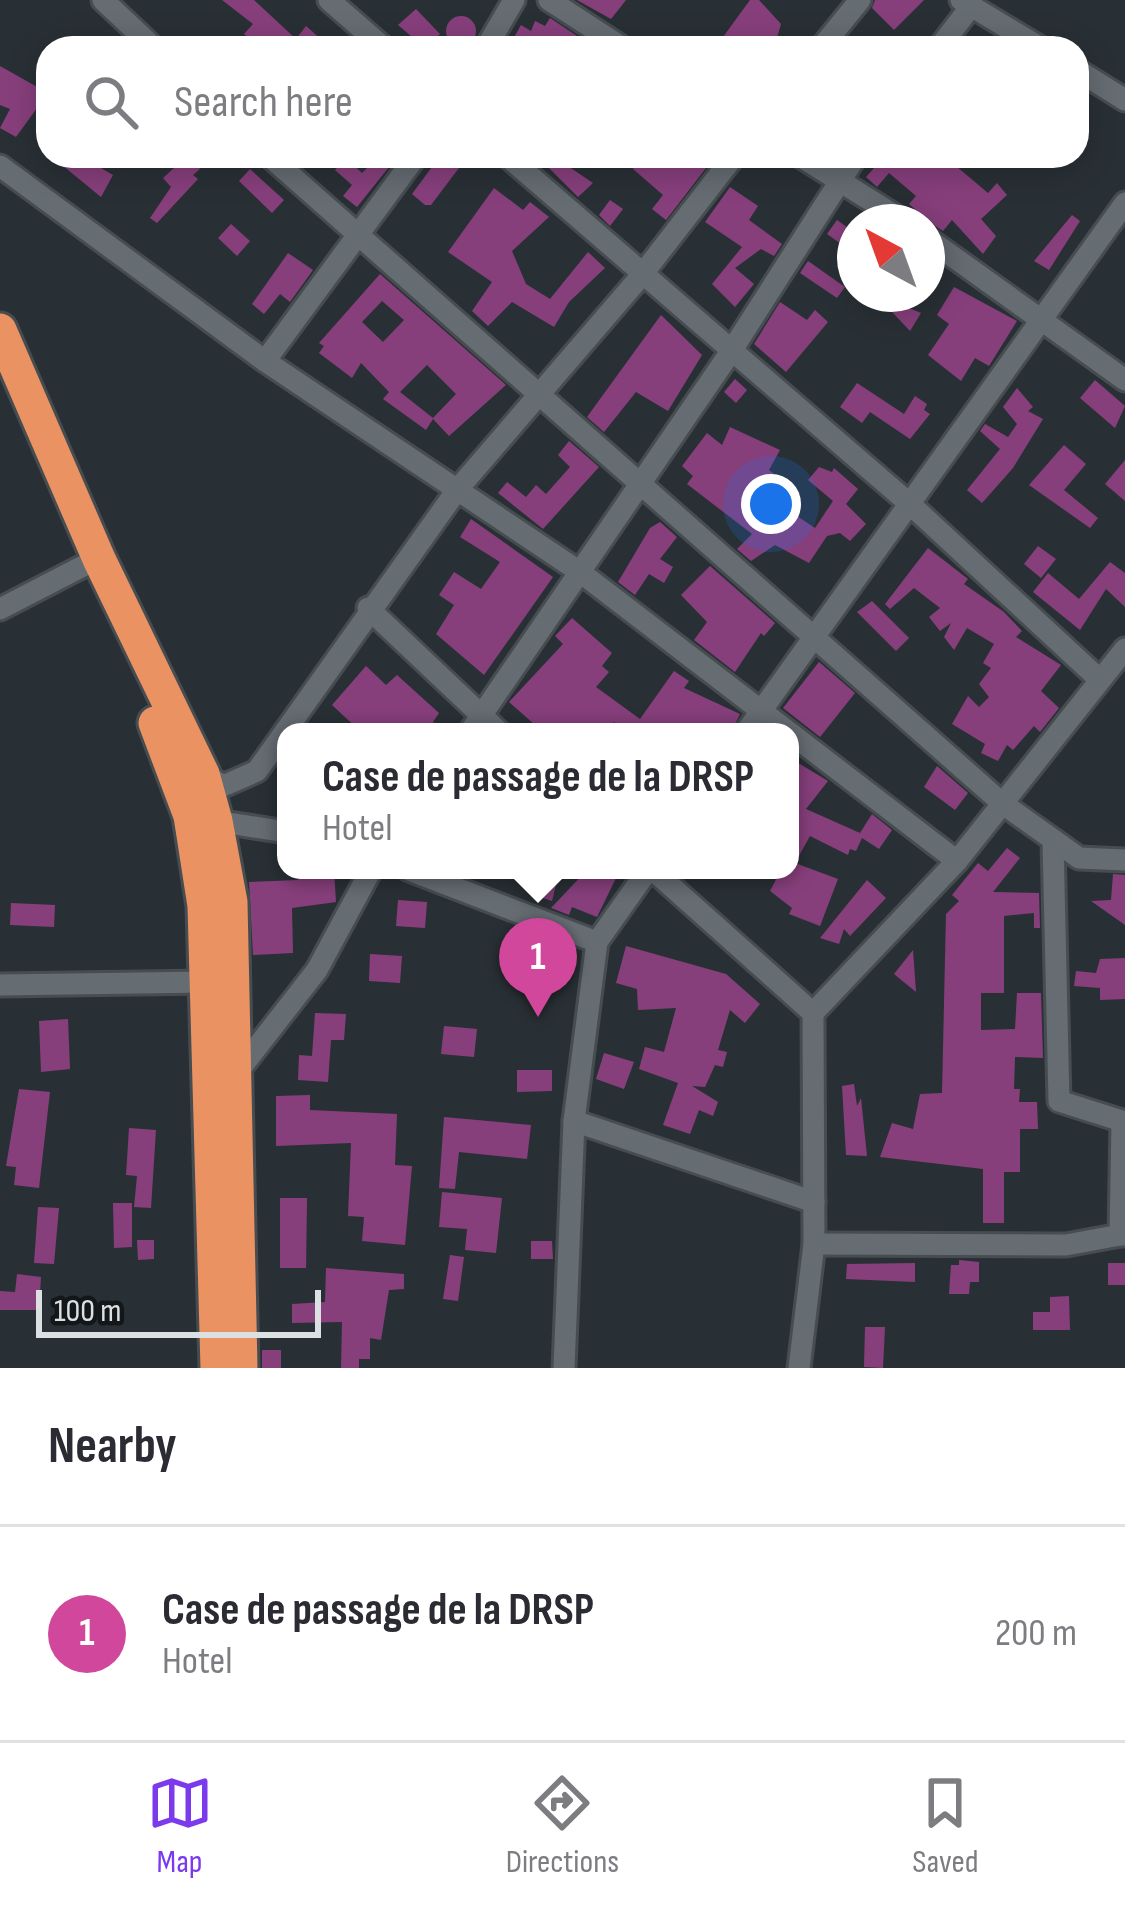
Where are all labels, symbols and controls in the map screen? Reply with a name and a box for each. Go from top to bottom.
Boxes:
search box [36,36,1089,168]
icon: search [78,69,144,135]
text: Search here [174,75,353,130]
north arrow [837,204,945,312]
your location [741,474,801,534]
popup [277,723,799,879]
text: Case de passage de la DRSP [322,750,754,805]
text: Hotel [322,805,392,852]
pin: 1 [499,918,577,1017]
scale bar [36,1284,321,1337]
text: 100 m [54,1291,121,1331]
text: Nearby [48,1416,177,1477]
text: Case de passage de la DRSP [162,1583,594,1638]
text: 1 [79,1610,95,1657]
text: 200 m [995,1610,1077,1657]
text: Hotel [162,1638,233,1685]
tab: Map [147,1770,213,1882]
tab: Directions [506,1770,619,1882]
tab: Saved [912,1770,978,1882]

